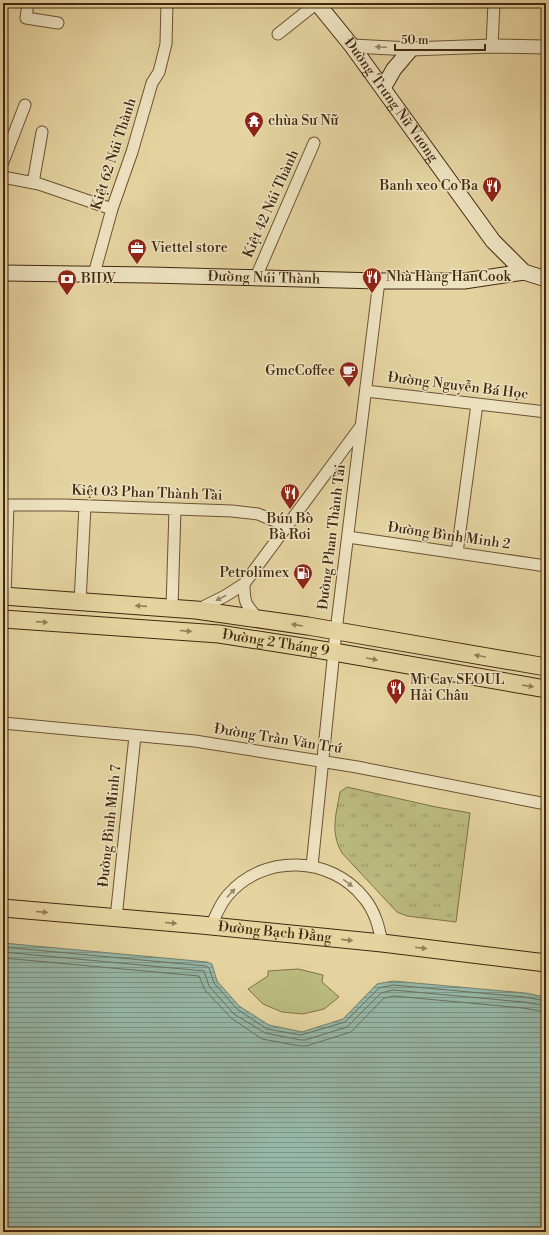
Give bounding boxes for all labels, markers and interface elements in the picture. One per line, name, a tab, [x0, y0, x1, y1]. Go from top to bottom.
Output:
scale bar	[395, 26, 485, 52]
text: 50 m	[401, 33, 429, 48]
street label: Đường Trưng Nữ Vương	[340, 34, 442, 166]
one-way arrow	[375, 44, 387, 51]
street label: Kiệt 62 Núi Thành	[87, 95, 141, 212]
temple icon: chùa Sư Nữ	[243, 110, 265, 138]
place label: chùa Sư Nữ	[268, 112, 339, 130]
street label: Kiệt 42 Núi Thành	[239, 147, 303, 261]
restaurant icon: Banh xeo Co Ba	[481, 175, 503, 203]
place label: Banh xeo Co Ba	[379, 177, 479, 195]
office icon: Viettel store	[126, 237, 148, 265]
place label: Viettel store	[150, 239, 228, 257]
restaurant icon: Nhà Hàng HanCook	[361, 266, 383, 294]
bank icon: BIDV	[56, 268, 78, 296]
street label: Đường Núi Thành	[207, 268, 321, 288]
place label: Nhà Hàng HanCook	[386, 268, 512, 286]
place label: BIDV	[80, 270, 117, 288]
cafe icon: GmcCoffee	[338, 360, 360, 388]
place label: GmcCoffee	[265, 362, 335, 380]
street label: Đường Nguyễn Bá Học	[387, 368, 529, 404]
street label: Đường Phan Thành Tài	[314, 463, 350, 611]
street label: Kiệt 03 Phan Thành Tài	[71, 481, 223, 505]
restaurant icon: Bún Bò Bà Rơi	[279, 482, 301, 510]
place label: Bún Bò Bà Rơi	[266, 510, 314, 544]
street label: Đường Bình Minh 2	[386, 518, 512, 554]
fuel station icon: Petrolimex	[292, 562, 314, 590]
place label: Petrolimex	[219, 564, 290, 582]
one-way arrow	[215, 595, 227, 601]
one-way arrow	[135, 603, 147, 610]
one-way arrow	[36, 618, 48, 625]
one-way arrow	[291, 622, 304, 628]
street label: Đường 2 Tháng 9	[221, 626, 331, 660]
one-way arrow	[180, 628, 192, 635]
one-way arrow	[474, 653, 486, 659]
one-way arrow	[366, 656, 378, 662]
place label: Mì Cay SEOUL Hải Châu	[410, 671, 504, 705]
restaurant icon: Mì Cay SEOUL Hải Châu	[385, 677, 407, 705]
one-way arrow	[522, 683, 534, 689]
street label: Đường Trần Văn Trứ	[213, 720, 344, 758]
street label: Đường Bình Minh 7	[95, 764, 125, 888]
one-way arrow	[343, 878, 353, 886]
one-way arrow	[226, 888, 235, 898]
one-way arrow	[36, 908, 48, 915]
street label: Đường Bạch Đằng	[217, 918, 333, 947]
one-way arrow	[165, 919, 177, 926]
one-way arrow	[341, 936, 353, 943]
one-way arrow	[415, 944, 427, 951]

